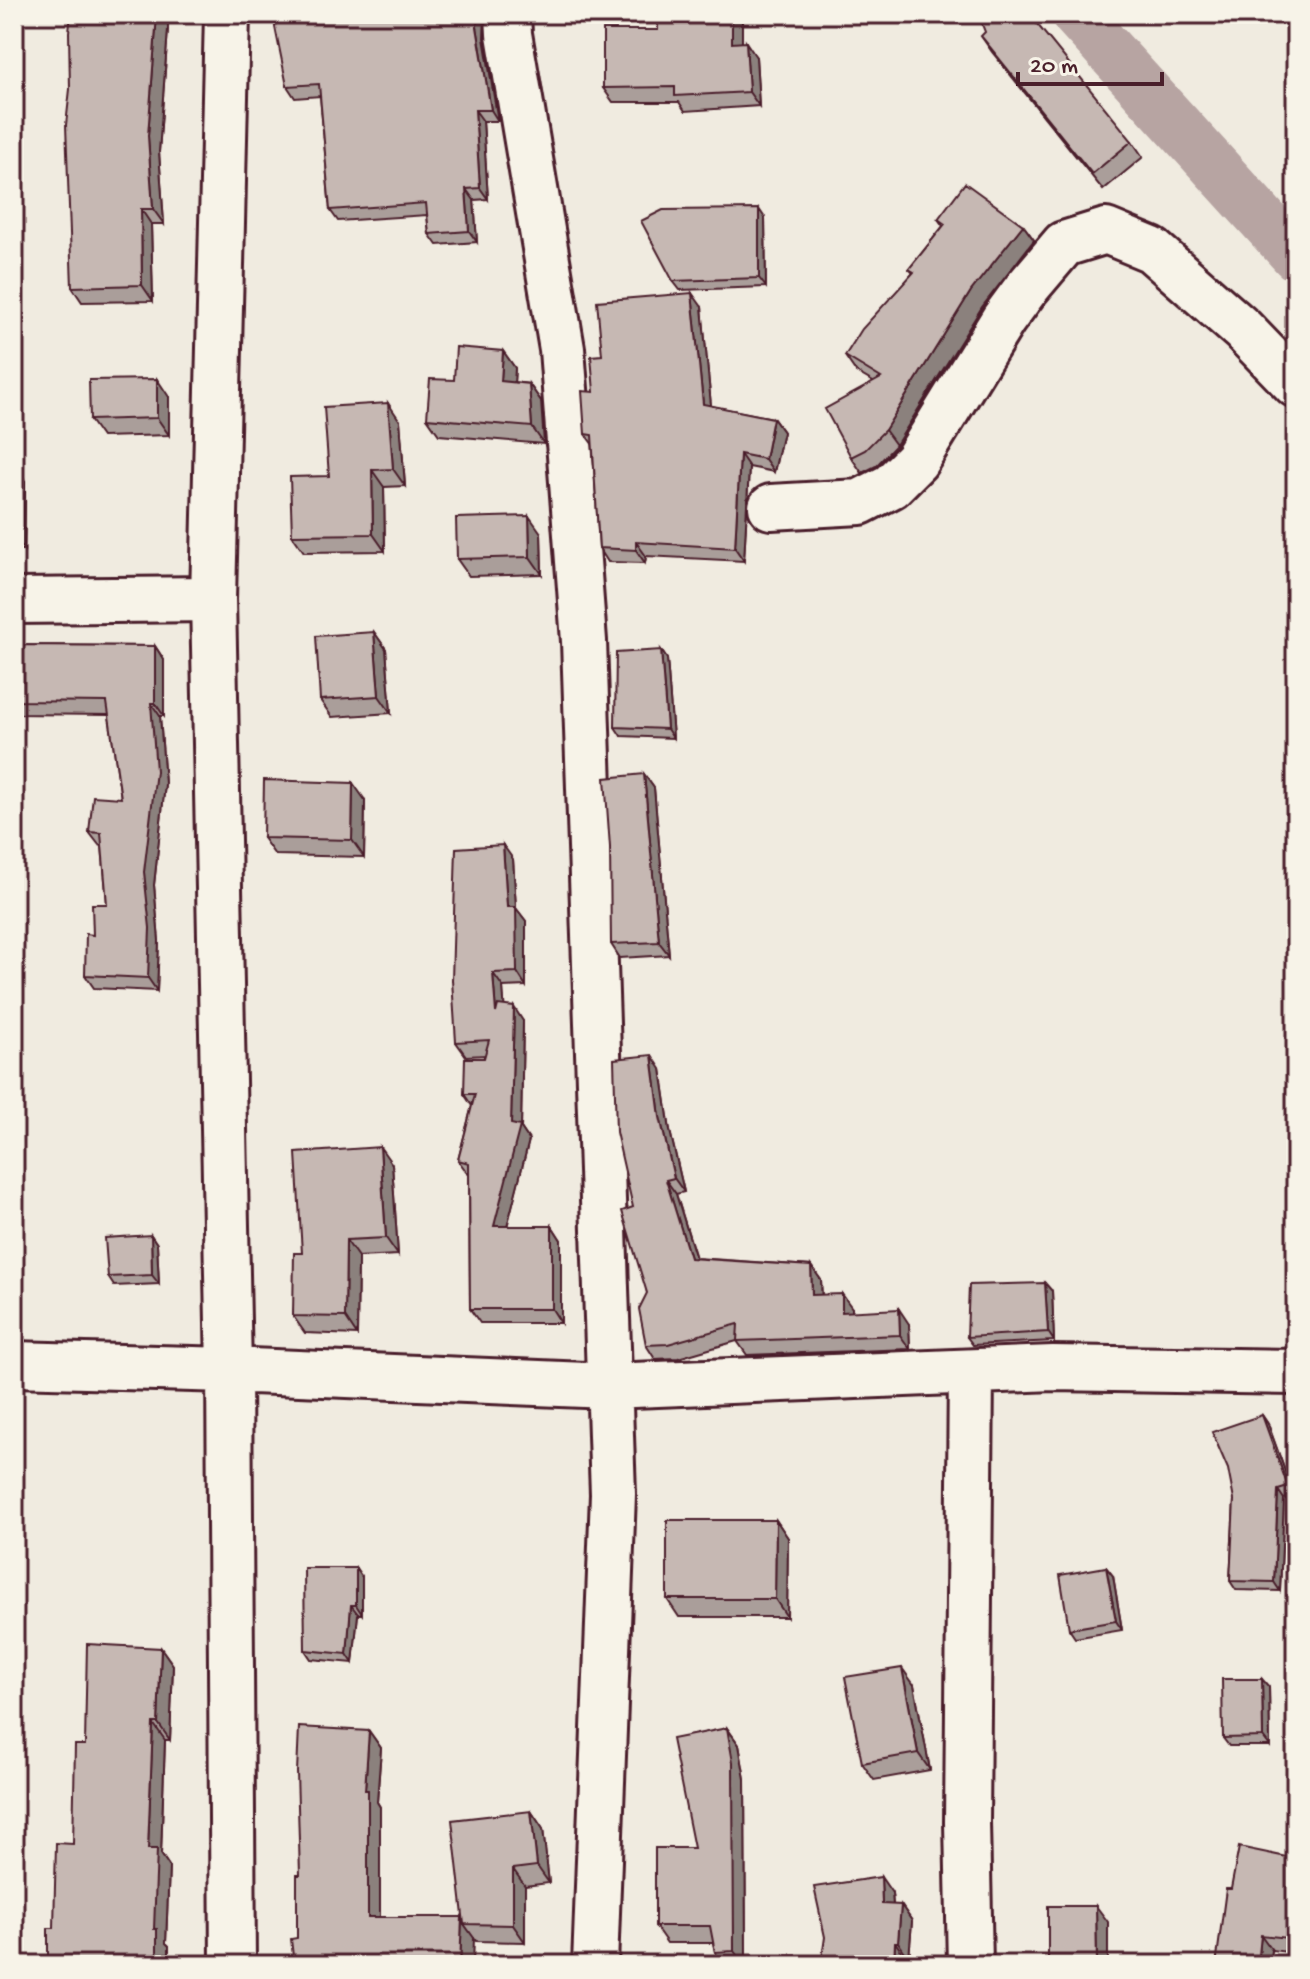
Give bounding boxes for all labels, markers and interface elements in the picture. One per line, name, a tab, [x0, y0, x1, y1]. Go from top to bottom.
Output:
scale bar	[1018, 36, 1162, 86]
text: 20 m	[1030, 53, 1078, 82]

